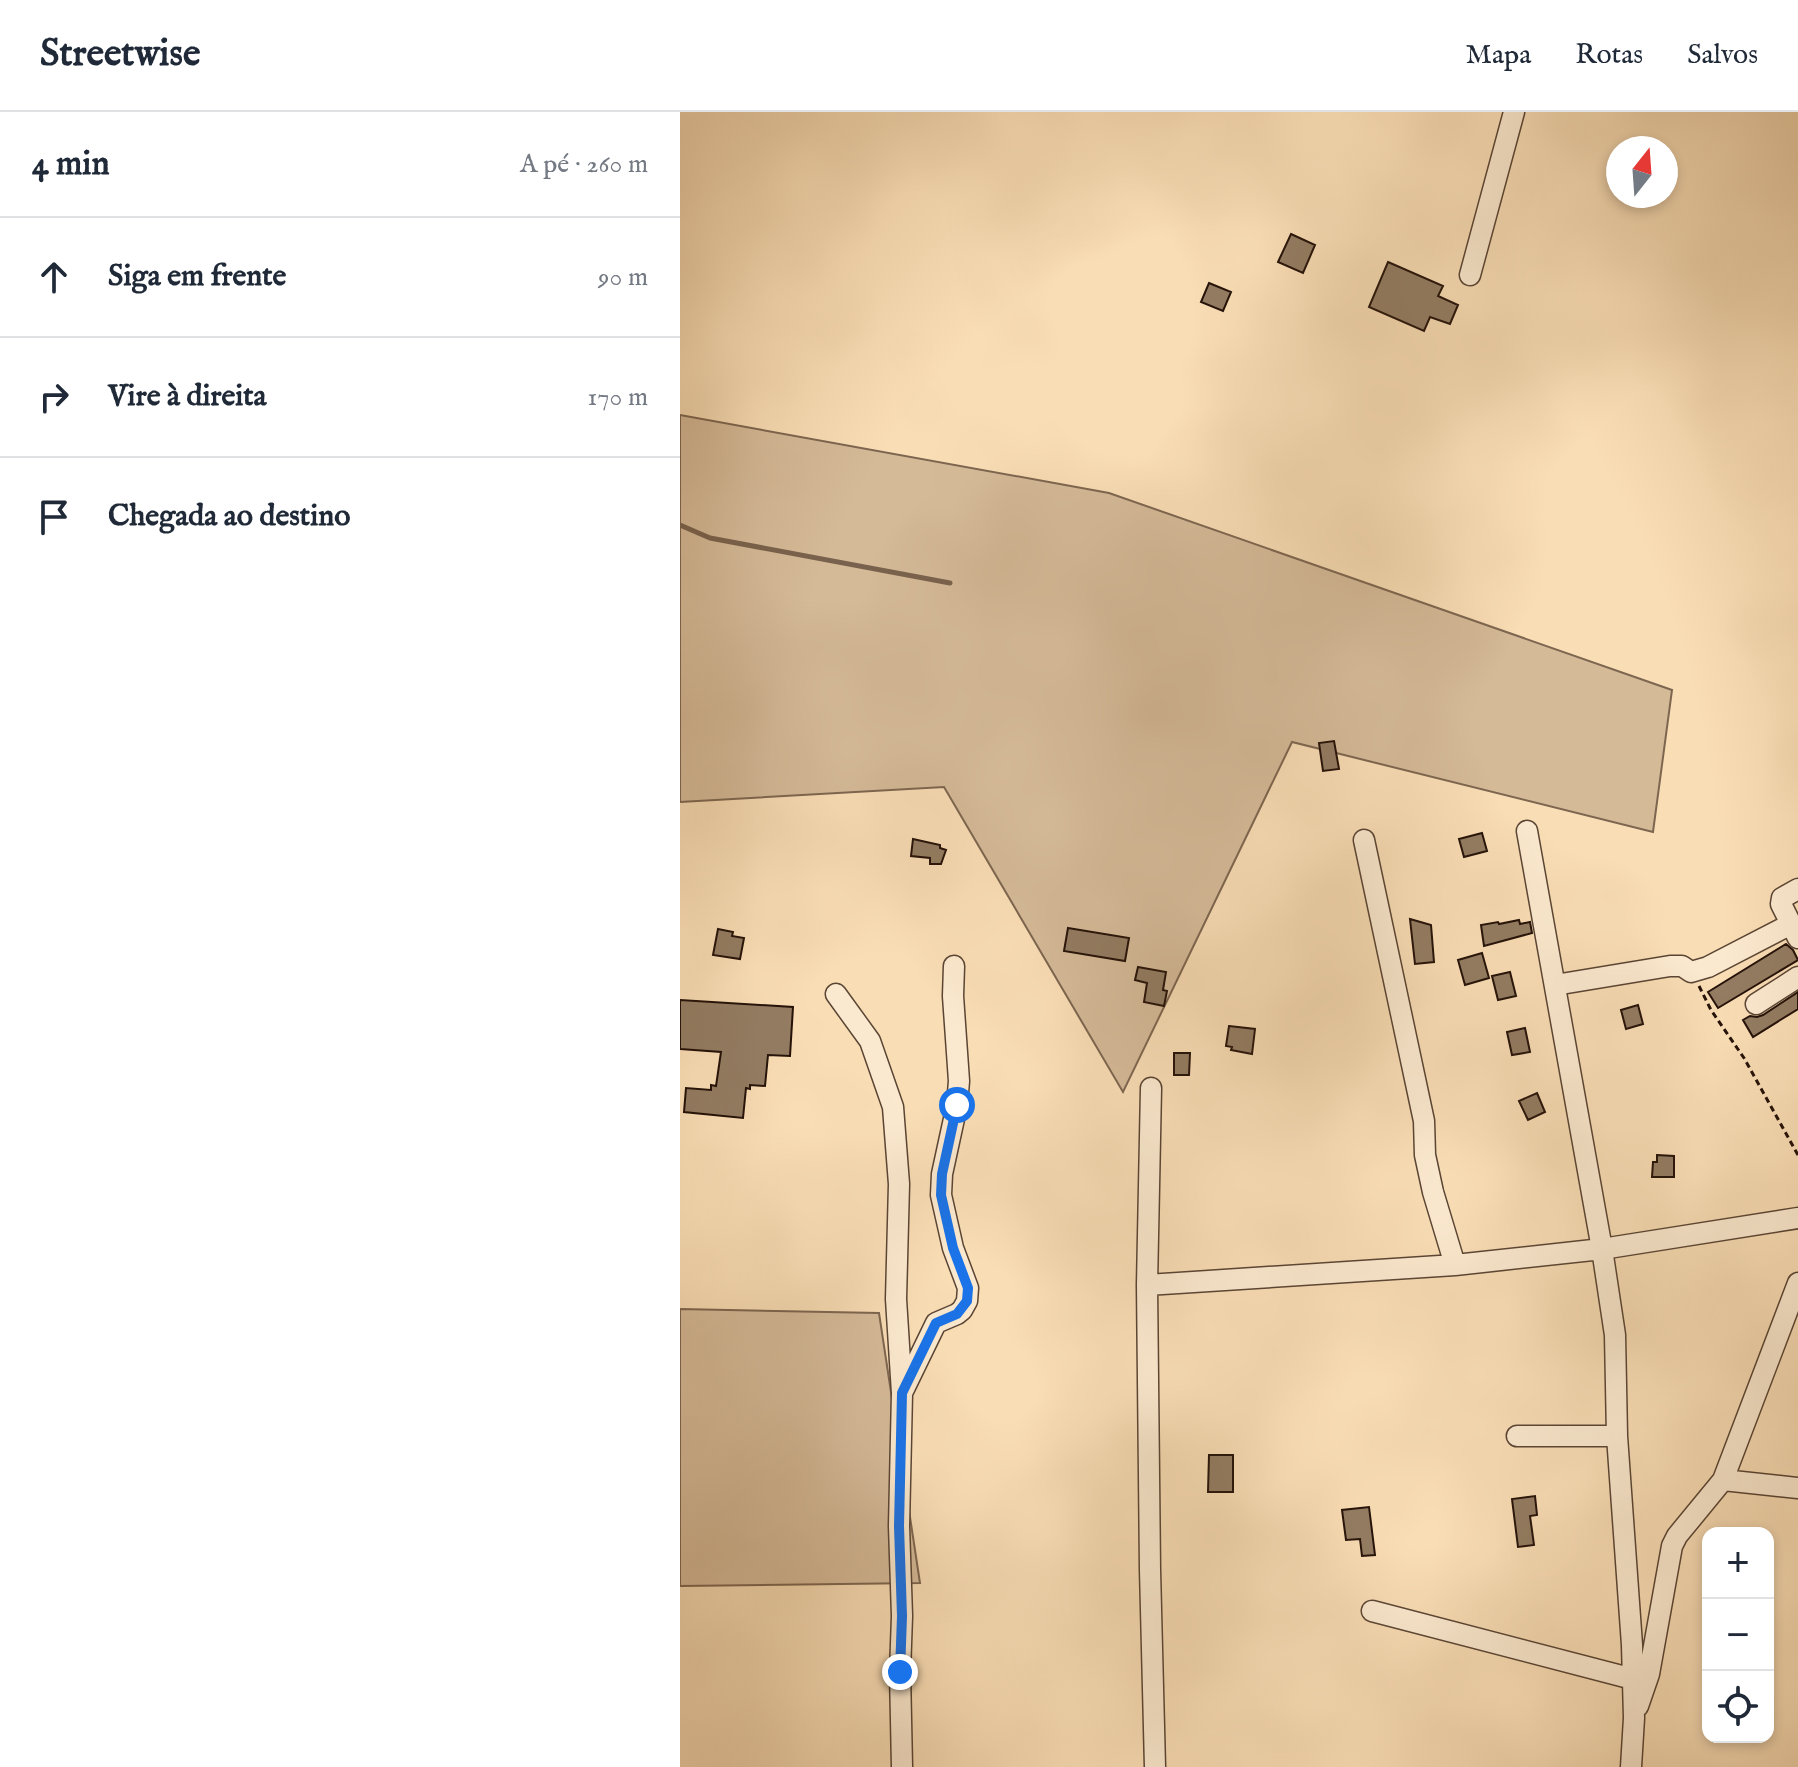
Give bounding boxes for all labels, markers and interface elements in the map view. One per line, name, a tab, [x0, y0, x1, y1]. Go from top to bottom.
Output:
text: Streetwise	[40, 31, 200, 79]
text: Mapa	[1466, 38, 1531, 73]
text: Rotas	[1575, 38, 1643, 73]
text: Salvos	[1687, 38, 1758, 73]
north arrow	[1606, 136, 1678, 208]
text: 4 min	[32, 143, 110, 186]
text: A pé · 260 m	[520, 148, 648, 181]
icon: ahead	[32, 255, 76, 299]
text: Siga em frente	[108, 258, 286, 296]
text: 90 m	[598, 261, 648, 294]
icon: right	[32, 375, 76, 419]
text: Vire à direita	[108, 378, 267, 416]
text: 170 m	[588, 381, 648, 414]
icon: arrive	[32, 495, 76, 539]
text: Chegada ao destino	[108, 498, 350, 536]
route start	[939, 1087, 975, 1123]
map controls	[1702, 1527, 1774, 1743]
button: +	[1702, 1527, 1774, 1599]
button: −	[1702, 1599, 1774, 1671]
route end	[882, 1654, 918, 1690]
button: locate	[1702, 1671, 1774, 1743]

